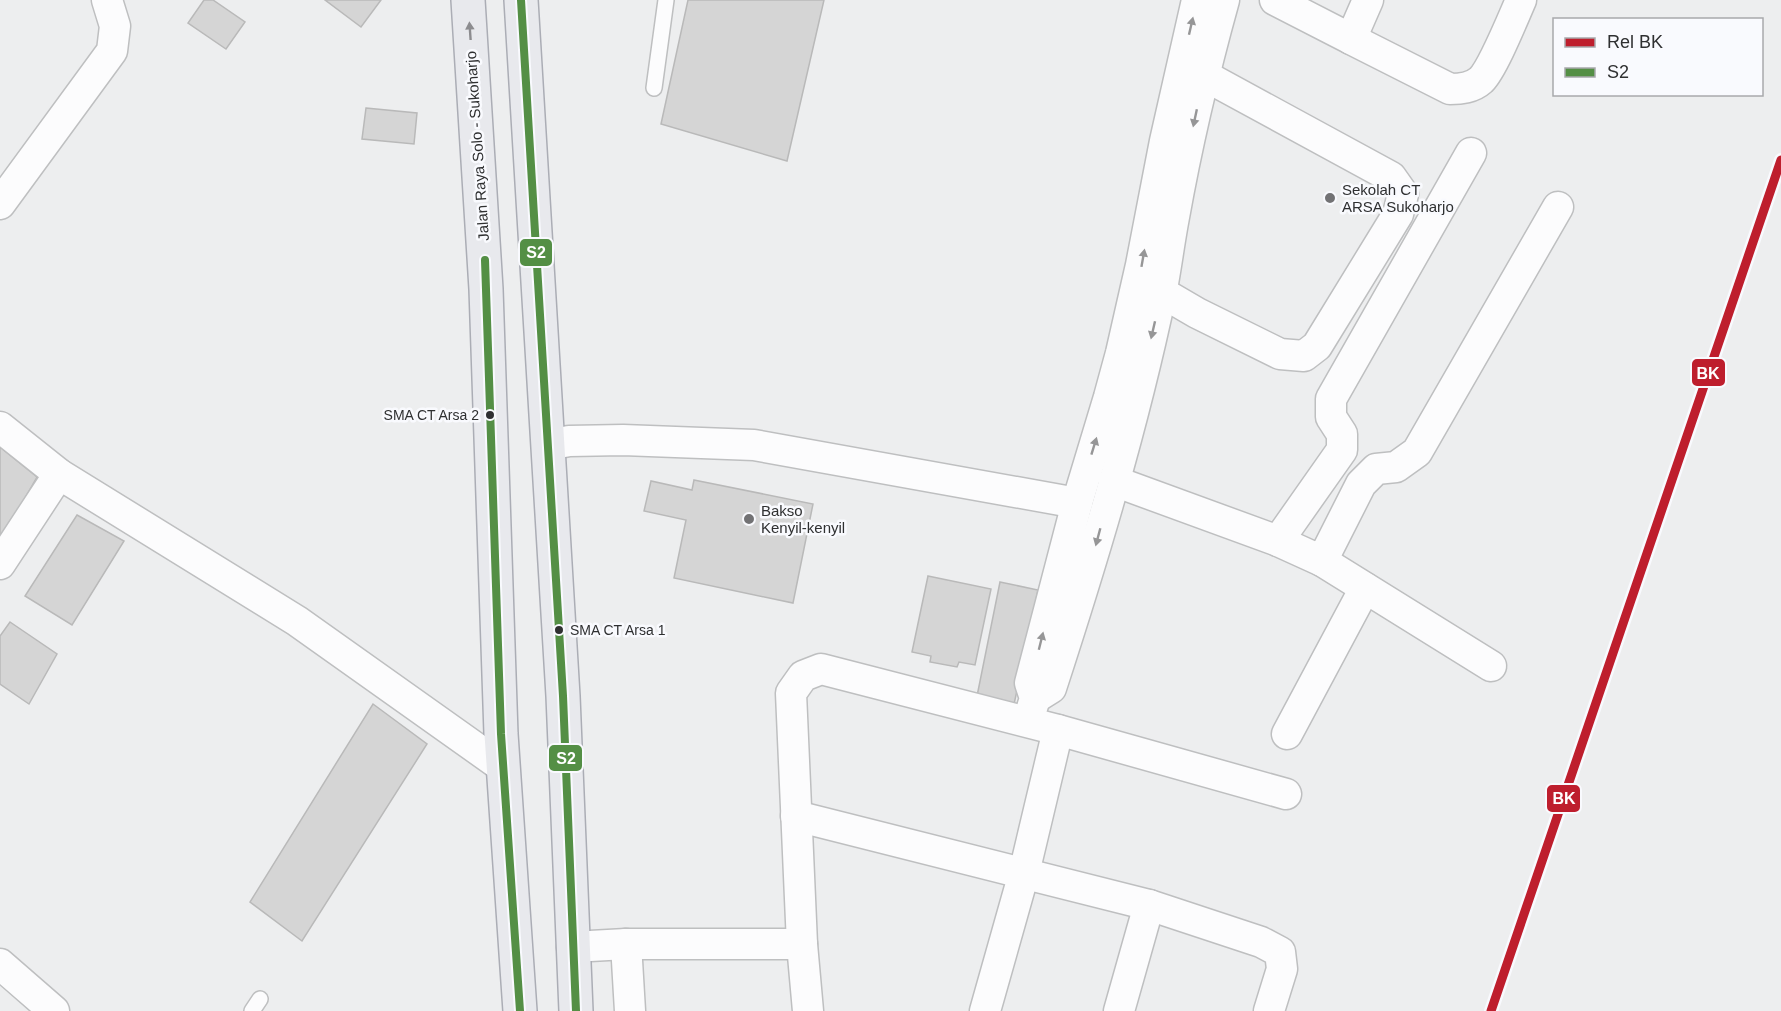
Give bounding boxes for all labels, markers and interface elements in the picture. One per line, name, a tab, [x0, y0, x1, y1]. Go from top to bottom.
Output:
one-way arrow	[1187, 16, 1196, 35]
legend	[1553, 18, 1763, 96]
one-way arrow	[465, 22, 475, 41]
text: Rel BK	[1607, 32, 1663, 52]
street label: Jalan Raya Solo - Sukoharjo	[462, 51, 492, 241]
text: S2	[1607, 62, 1629, 82]
one-way arrow	[1190, 109, 1199, 128]
place label: Sekolah CT ARSA Sukoharjo	[1342, 181, 1454, 215]
marker: Sekolah CT ARSA Sukoharjo	[1323, 191, 1337, 205]
line badge: S2	[519, 238, 553, 267]
text: S2	[526, 244, 546, 261]
one-way arrow	[1139, 248, 1148, 267]
one-way arrow	[1147, 321, 1157, 339]
line badge: BK	[1691, 358, 1726, 387]
text: BK	[1696, 365, 1720, 382]
place label: SMA CT Arsa 2	[384, 407, 479, 423]
marker: SMA CT Arsa 2	[484, 409, 496, 421]
one-way arrow	[1090, 437, 1099, 455]
place label: Bakso Kenyil-kenyil	[761, 502, 845, 536]
marker: Bakso Kenyil-kenyil	[742, 512, 756, 526]
one-way arrow	[1093, 528, 1102, 546]
place label: SMA CT Arsa 1	[570, 622, 666, 638]
marker: SMA CT Arsa 1	[553, 624, 565, 636]
one-way arrow	[1037, 632, 1046, 650]
line badge: S2	[548, 744, 583, 772]
text: S2	[556, 750, 576, 767]
line badge: BK	[1546, 784, 1581, 813]
text: BK	[1552, 790, 1576, 807]

